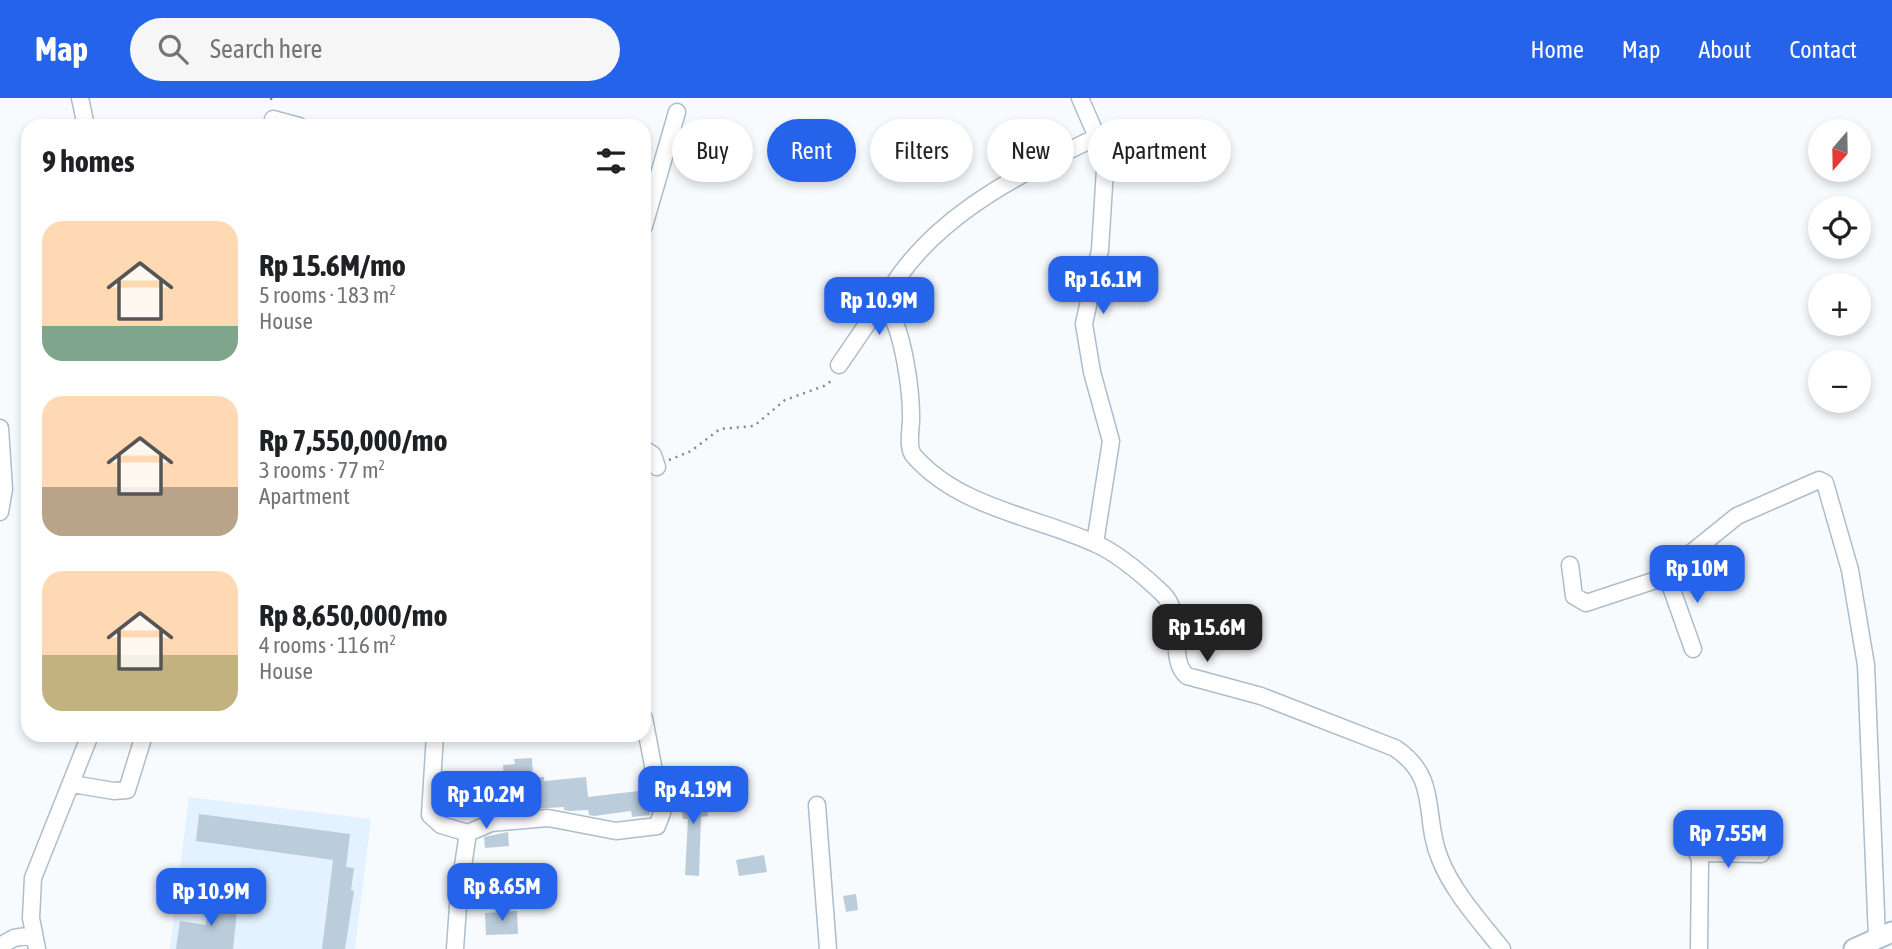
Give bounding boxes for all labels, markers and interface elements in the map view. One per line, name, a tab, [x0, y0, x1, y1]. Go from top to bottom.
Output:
search box	[130, 18, 620, 81]
text: Map	[35, 30, 88, 68]
icon: search	[154, 30, 192, 68]
text: Search here	[210, 34, 322, 64]
text: Home	[1530, 36, 1584, 63]
text: Map	[1622, 36, 1660, 63]
text: About	[1698, 36, 1751, 63]
text: Contact	[1789, 36, 1857, 63]
chip: Buy	[672, 119, 753, 182]
chip: Rent	[767, 119, 856, 182]
chip: Filters	[870, 119, 973, 182]
chip: New	[987, 119, 1074, 182]
chip: Apartment	[1088, 119, 1231, 182]
north arrow	[1808, 119, 1871, 182]
map controls	[1808, 119, 1871, 413]
icon: filters	[592, 142, 630, 180]
text: 9 homes	[42, 144, 135, 178]
button: locate	[1808, 196, 1871, 259]
text: Rp 15.6M/mo	[259, 248, 406, 282]
icon: home	[98, 249, 182, 333]
pin: Rp 16.1M	[1031, 256, 1175, 316]
text: Rp 16.1M	[1064, 266, 1142, 292]
button: +	[1808, 273, 1871, 336]
pin: Rp 10.9M	[807, 278, 951, 337]
text: 5 rooms · 183 m²	[259, 282, 396, 308]
text: Rp 10.9M	[840, 287, 918, 313]
text: House	[259, 308, 313, 334]
button: −	[1808, 350, 1871, 413]
text: Rp 7,550,000/mo	[259, 423, 448, 457]
icon: home	[98, 424, 182, 508]
text: 3 rooms · 77 m²	[259, 457, 385, 483]
text: Apartment	[259, 483, 350, 509]
pin: Rp 10M	[1640, 546, 1754, 605]
text: Rp 10M	[1666, 555, 1728, 581]
text: Rp 8,650,000/mo	[259, 598, 448, 632]
icon: home	[98, 599, 182, 683]
pin: Rp 15.6M	[1135, 604, 1279, 664]
text: Rp 15.6M	[1168, 614, 1246, 640]
text: 4 rooms · 116 m²	[259, 632, 396, 658]
text: House	[259, 658, 313, 684]
pin: Rp 4.19M	[621, 766, 765, 826]
pin: Rp 10.2M	[414, 772, 558, 831]
text: Rp 4.19M	[654, 776, 732, 802]
text: Rp 10.2M	[447, 781, 525, 807]
pin: Rp 7.55M	[1656, 810, 1800, 870]
text: Rp 7.55M	[1689, 820, 1767, 846]
pin: Rp 8.65M	[430, 864, 574, 923]
pin: Rp 10.9M	[139, 868, 283, 928]
text: Rp 8.65M	[463, 873, 541, 899]
text: Rp 10.9M	[172, 878, 250, 904]

